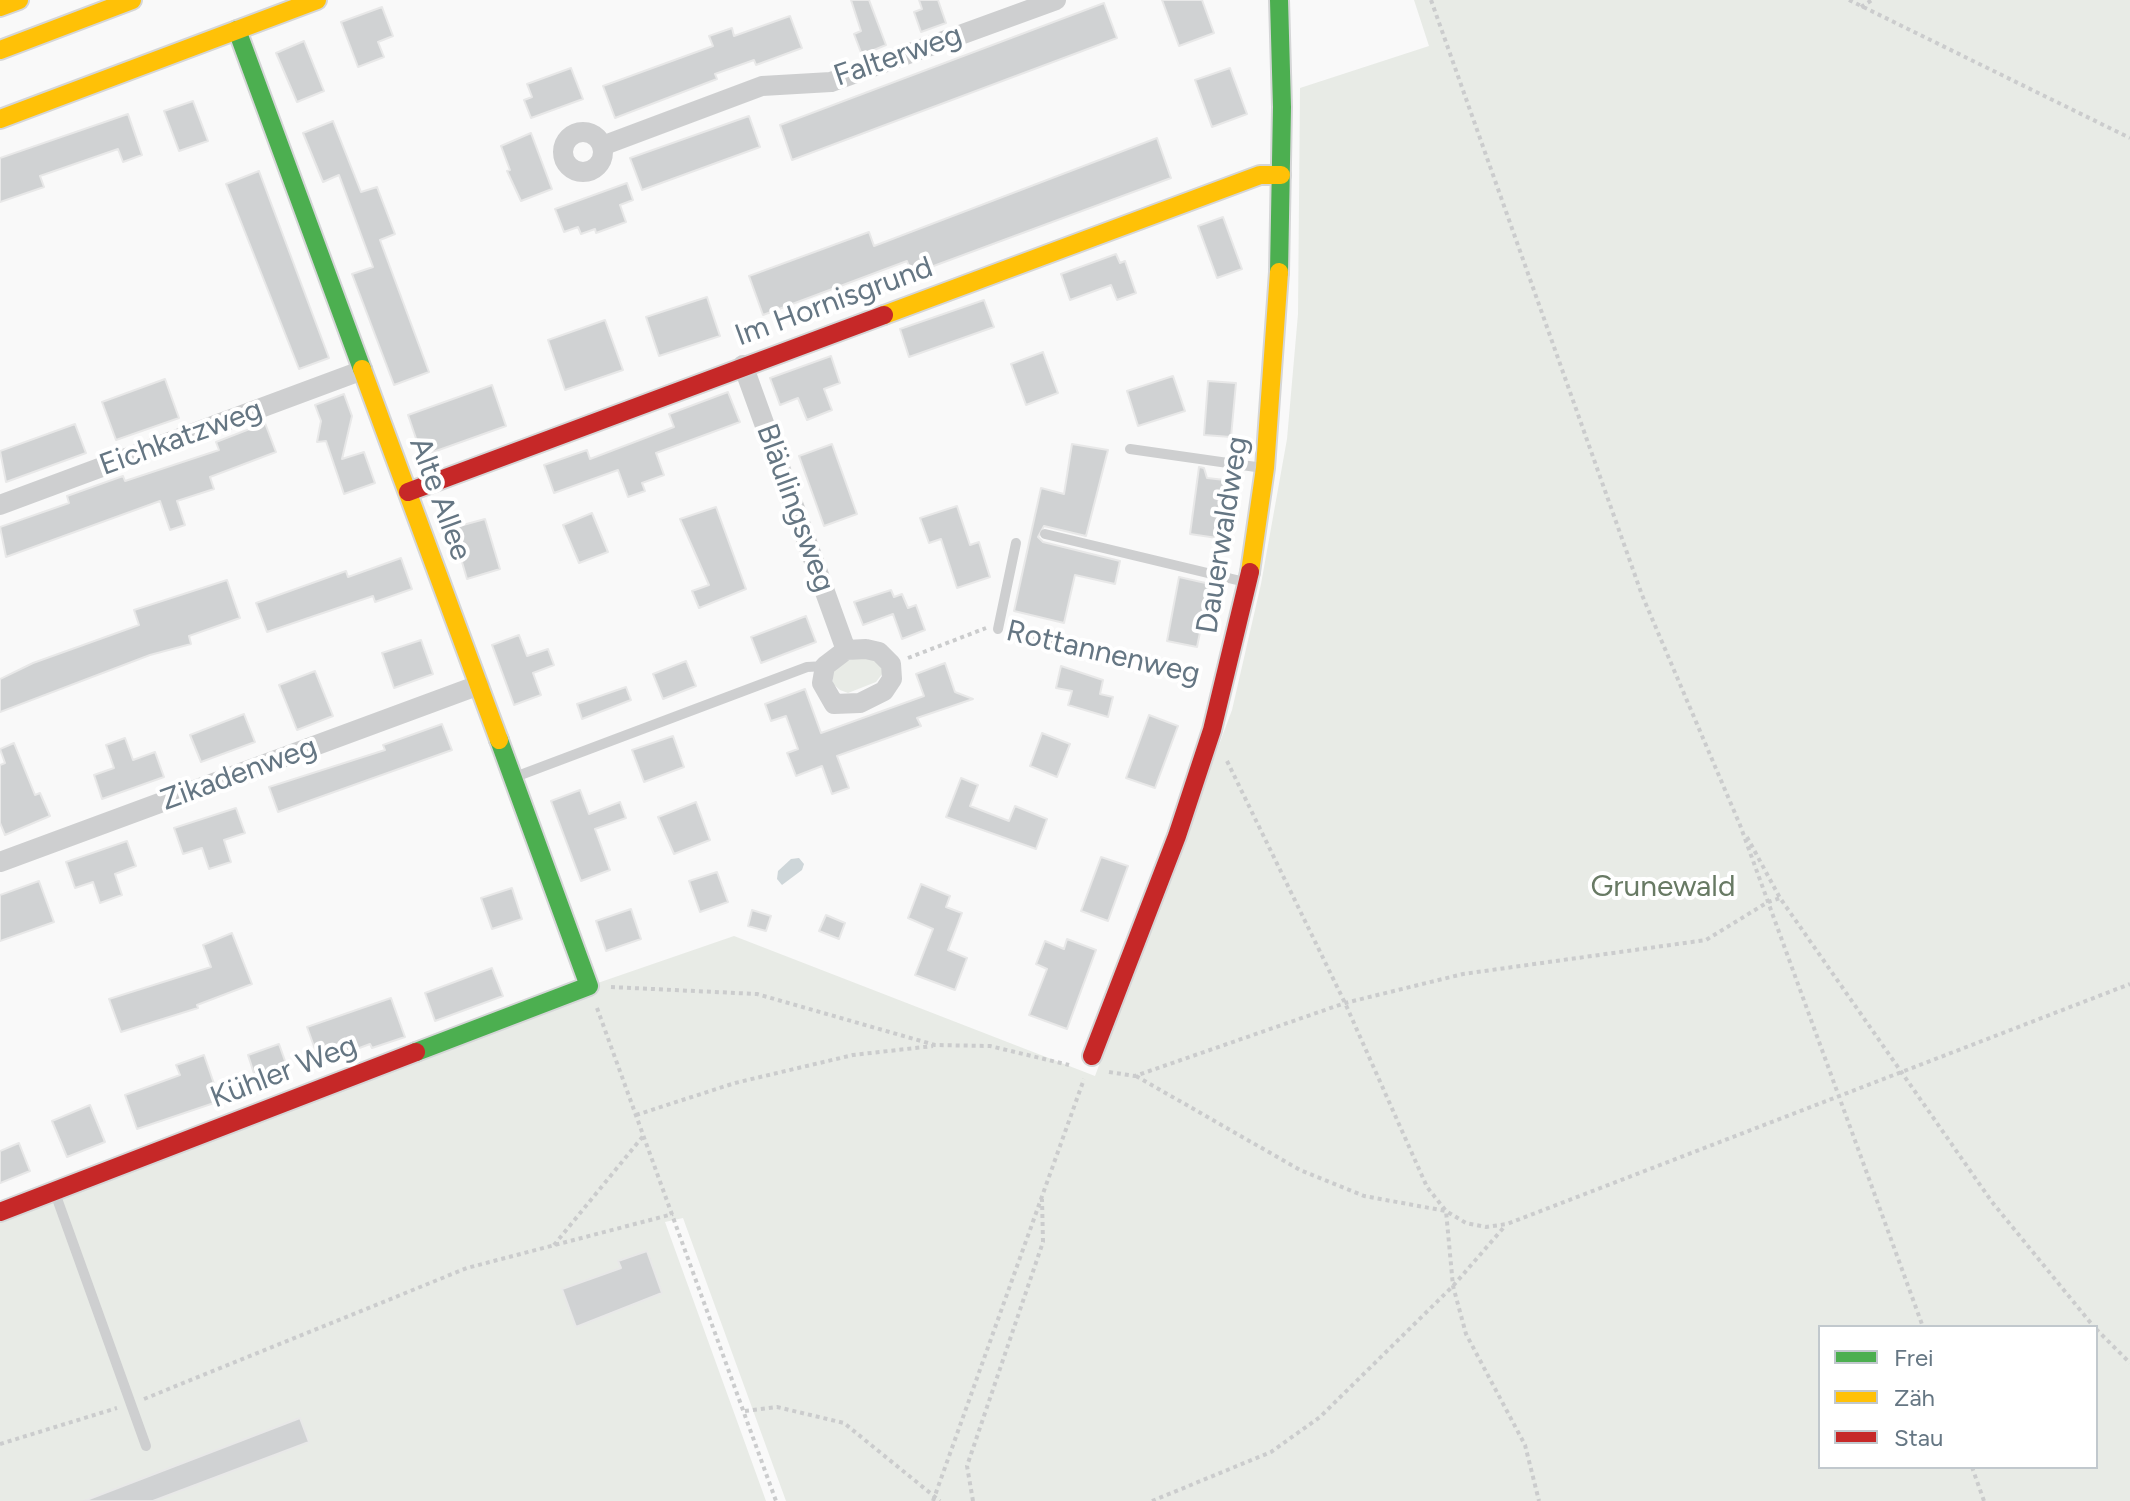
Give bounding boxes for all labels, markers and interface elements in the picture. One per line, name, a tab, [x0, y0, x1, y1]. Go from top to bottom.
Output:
street label: Falterweg	[829, 17, 967, 95]
street label: Im Hornisgrund	[730, 250, 938, 354]
street label: Eichkatzweg	[95, 392, 267, 484]
street label: Bläulingsweg	[748, 419, 842, 597]
street label: Alte Allee	[401, 433, 479, 565]
street label: Dauerwaldweg	[1190, 434, 1256, 636]
street label: Rottannenweg	[1003, 613, 1203, 693]
street label: Zikadenweg	[156, 729, 322, 819]
park label: Grunewald	[1590, 869, 1736, 905]
street label: Kühler Weg	[206, 1028, 362, 1116]
legend	[1818, 1325, 2098, 1469]
text: Frei	[1894, 1343, 1934, 1372]
text: Zäh	[1894, 1383, 1935, 1412]
text: Stau	[1894, 1423, 1943, 1452]

